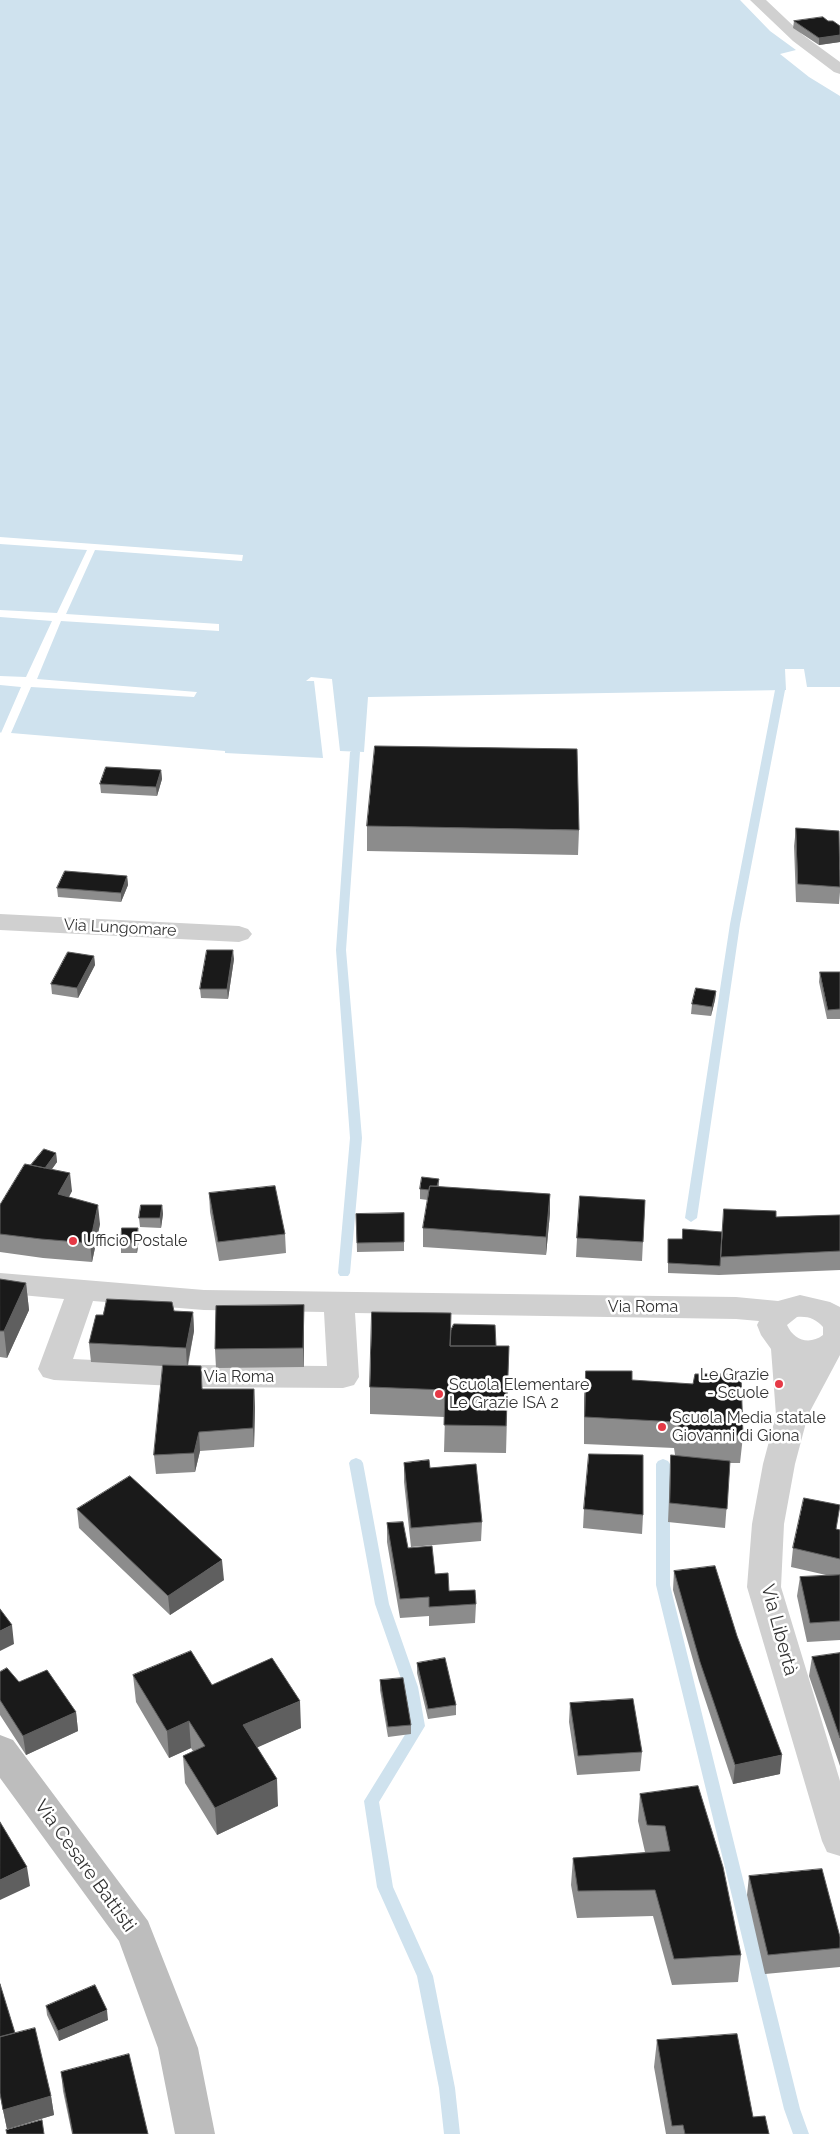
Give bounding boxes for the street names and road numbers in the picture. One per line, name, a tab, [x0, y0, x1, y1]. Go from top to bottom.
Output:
street label: Via Lungomare	[63, 915, 177, 941]
street label: Via Roma	[608, 1297, 678, 1317]
street label: Via Roma	[204, 1367, 274, 1387]
street label: Via Libertà	[756, 1582, 802, 1678]
street label: Via Cesare Battisti	[29, 1795, 141, 1937]

